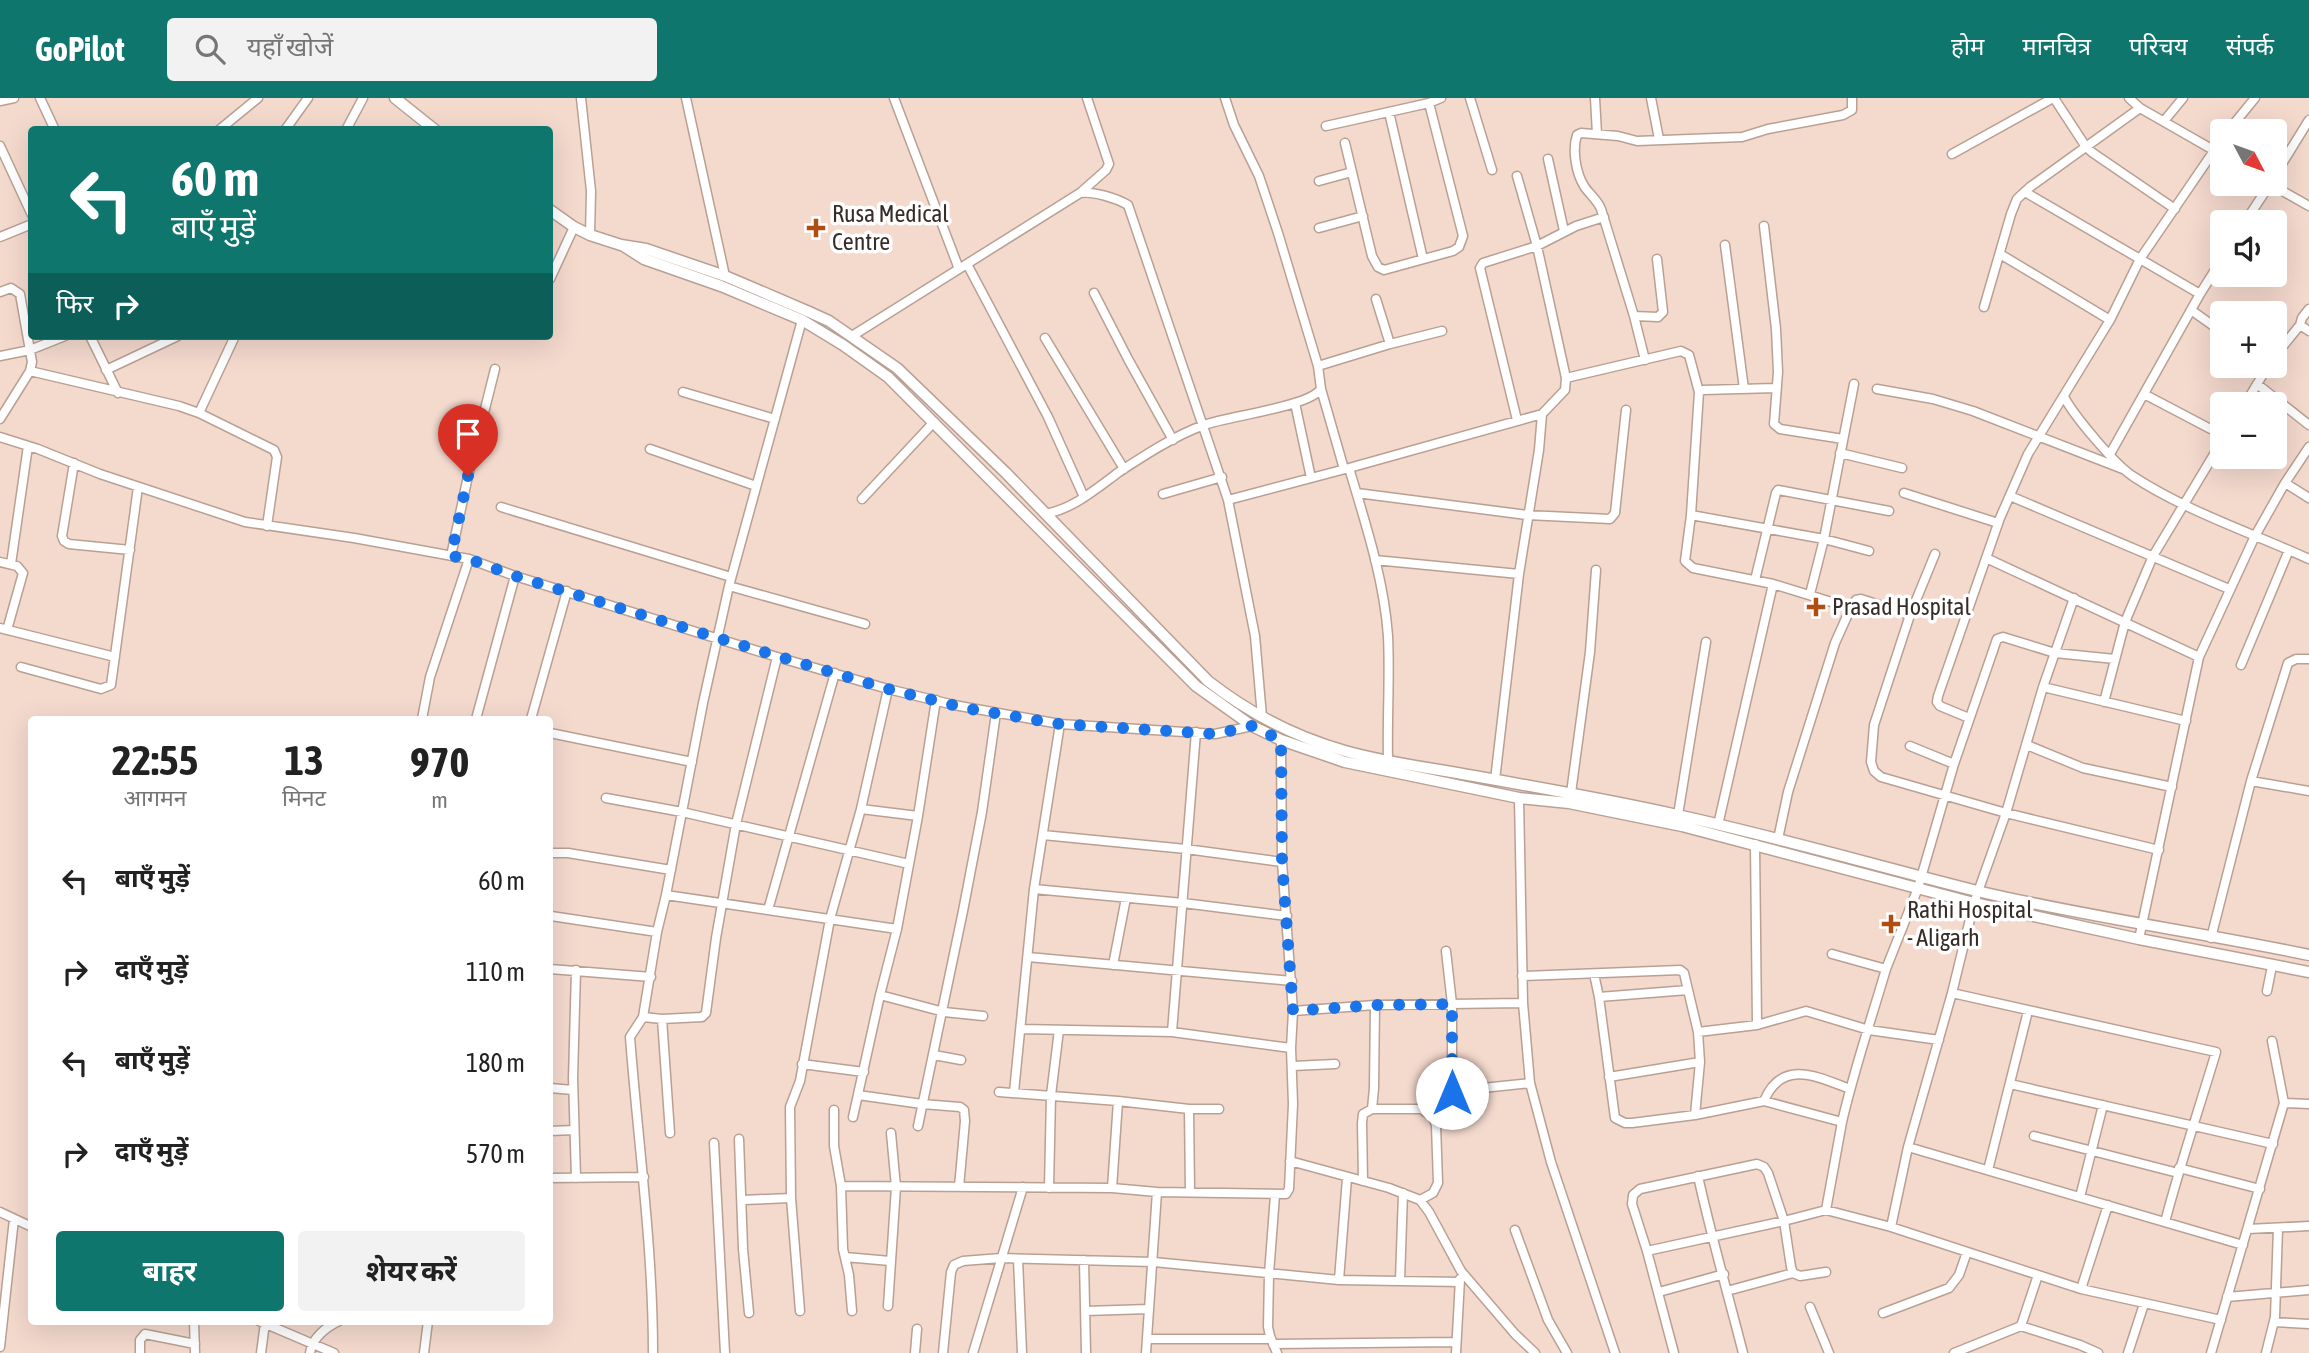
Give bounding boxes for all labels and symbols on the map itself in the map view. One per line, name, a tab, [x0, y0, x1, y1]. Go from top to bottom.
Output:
north arrow	[2210, 119, 2287, 196]
place label: Rusa Medical Centre	[832, 200, 949, 255]
marker: Rusa Medical Centre	[806, 218, 826, 238]
pin	[438, 404, 498, 476]
place label: Prasad Hospital	[1832, 593, 1971, 620]
marker: Prasad Hospital	[1806, 597, 1826, 617]
place label: Rathi Hospital - Aligarh	[1907, 896, 2033, 951]
marker: Rathi Hospital - Aligarh	[1881, 914, 1901, 934]
position arrow	[1415, 1056, 1489, 1130]

